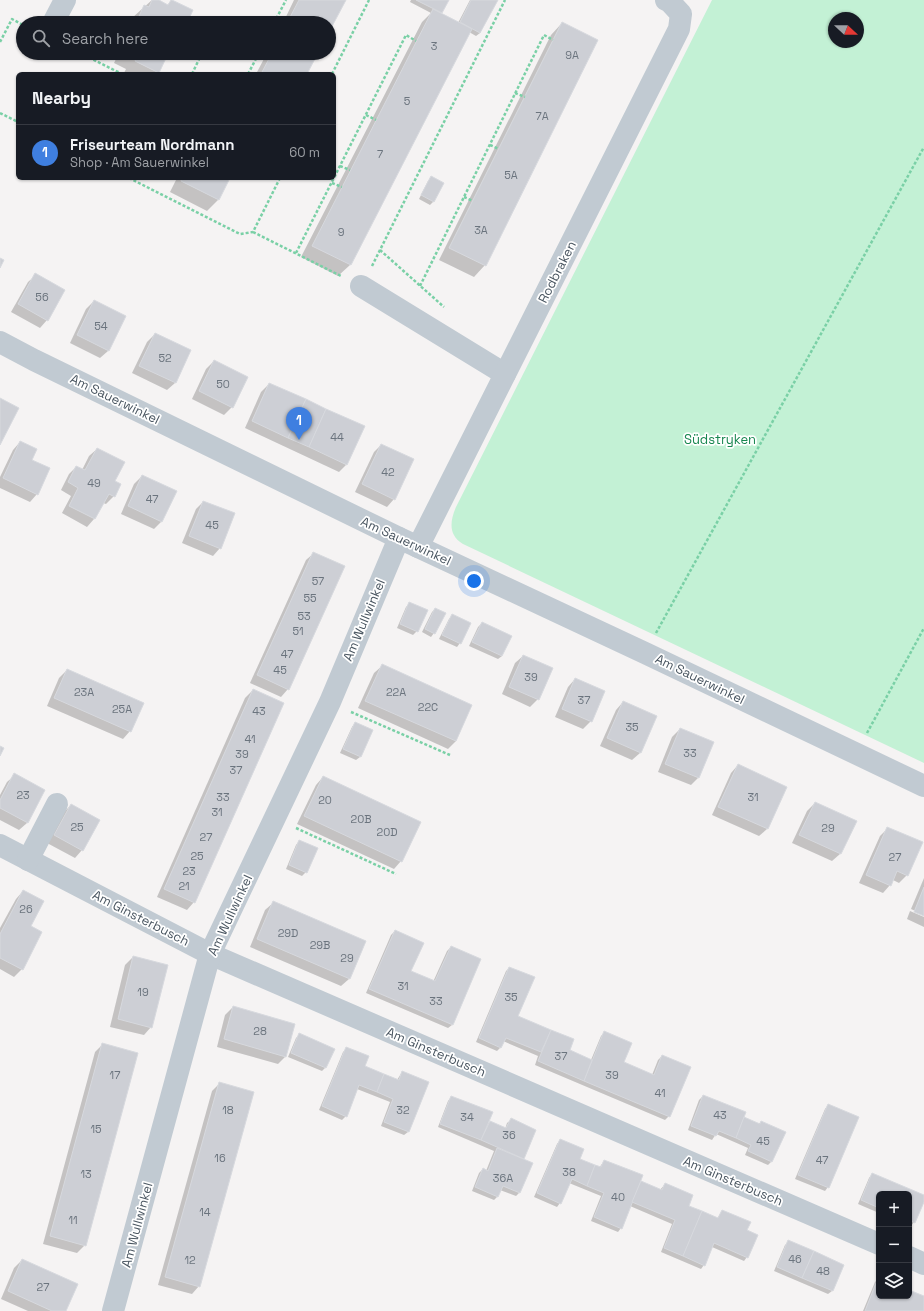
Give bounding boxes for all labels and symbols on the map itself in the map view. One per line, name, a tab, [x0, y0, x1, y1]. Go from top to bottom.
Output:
north arrow	[828, 12, 864, 48]
house number: 3	[431, 39, 438, 53]
house number: 9A	[565, 48, 579, 62]
house number: 5	[404, 94, 411, 108]
house number: 7A	[535, 109, 549, 123]
house number: 7	[377, 147, 383, 161]
house number: 5A	[504, 168, 518, 182]
house number: 3A	[474, 223, 488, 237]
house number: 9	[338, 225, 345, 239]
street label: Rodbraken	[534, 238, 580, 306]
house number: 56	[35, 290, 49, 304]
house number: 54	[94, 319, 108, 333]
house number: 52	[158, 351, 172, 365]
street label: Am Sauerwinkel	[67, 370, 163, 428]
house number: 50	[216, 377, 230, 391]
pin: 1	[286, 407, 312, 440]
house number: 44	[330, 430, 344, 444]
park label: Südstryken	[684, 431, 756, 448]
house number: 42	[381, 465, 395, 479]
house number: 49	[87, 476, 101, 490]
house number: 47	[146, 492, 158, 506]
street label: Am Sauerwinkel	[358, 513, 454, 569]
house number: 45	[205, 518, 219, 532]
your location	[464, 571, 484, 591]
house number: 57	[312, 574, 324, 588]
street label: Am Wullwinkel	[339, 576, 389, 664]
house number: 55	[303, 591, 317, 605]
house number: 53	[297, 609, 311, 623]
house number: 51	[292, 624, 304, 638]
house number: 47	[281, 647, 293, 661]
street label: Am Sauerwinkel	[652, 650, 748, 708]
house number: 45	[273, 663, 287, 677]
house number: 39	[524, 670, 538, 684]
house number: 23A	[74, 685, 94, 699]
house number: 22A	[386, 685, 406, 699]
house number: 37	[578, 693, 590, 707]
house number: 22C	[418, 700, 438, 714]
house number: 25A	[112, 702, 132, 716]
house number: 43	[252, 704, 266, 718]
house number: 35	[625, 720, 639, 734]
house number: 41	[244, 732, 256, 746]
house number: 33	[683, 746, 697, 760]
house number: 39	[235, 747, 249, 761]
house number: 37	[230, 763, 242, 777]
house number: 23	[16, 788, 30, 802]
house number: 33	[216, 790, 230, 804]
house number: 31	[747, 790, 759, 804]
house number: 20	[318, 793, 332, 807]
house number: 31	[211, 805, 223, 819]
house number: 20B	[351, 812, 371, 826]
house number: 25	[70, 820, 84, 834]
house number: 29	[821, 821, 835, 835]
house number: 20D	[377, 825, 397, 839]
house number: 27	[200, 830, 212, 844]
house number: 25	[190, 849, 204, 863]
house number: 27	[889, 850, 901, 864]
house number: 23	[182, 864, 196, 878]
street label: Am Wullwinkel	[204, 872, 256, 958]
house number: 21	[178, 879, 190, 893]
street label: Am Ginsterbusch	[90, 886, 192, 950]
house number: 26	[19, 902, 33, 916]
house number: 29D	[278, 926, 298, 940]
house number: 29B	[310, 938, 330, 952]
house number: 29	[340, 951, 354, 965]
house number: 31	[397, 979, 409, 993]
house number: 19	[137, 985, 149, 999]
house number: 35	[504, 990, 518, 1004]
house number: 33	[429, 994, 443, 1008]
street label: Am Ginsterbusch	[384, 1023, 488, 1081]
house number: 28	[253, 1024, 267, 1038]
house number: 37	[555, 1049, 567, 1063]
house number: 17	[110, 1068, 120, 1082]
house number: 39	[605, 1068, 619, 1082]
house number: 41	[654, 1086, 666, 1100]
house number: 18	[222, 1103, 234, 1117]
house number: 32	[396, 1103, 410, 1117]
house number: 43	[713, 1108, 727, 1122]
house number: 34	[460, 1110, 474, 1124]
house number: 15	[90, 1122, 102, 1136]
house number: 36	[502, 1128, 516, 1142]
house number: 45	[756, 1134, 770, 1148]
house number: 16	[214, 1151, 226, 1165]
street label: Am Ginsterbusch	[681, 1152, 785, 1210]
house number: 47	[816, 1153, 828, 1167]
house number: 38	[562, 1165, 576, 1179]
house number: 13	[80, 1167, 92, 1181]
house number: 36A	[493, 1171, 513, 1185]
street label: Am Wullwinkel	[117, 1181, 157, 1269]
house number: 40	[611, 1190, 625, 1204]
house number: 14	[199, 1205, 211, 1219]
house number: 11	[68, 1213, 78, 1227]
house number: 46	[788, 1252, 802, 1266]
house number: 12	[184, 1253, 196, 1267]
house number: 48	[816, 1264, 830, 1278]
house number: 27	[37, 1280, 49, 1294]

